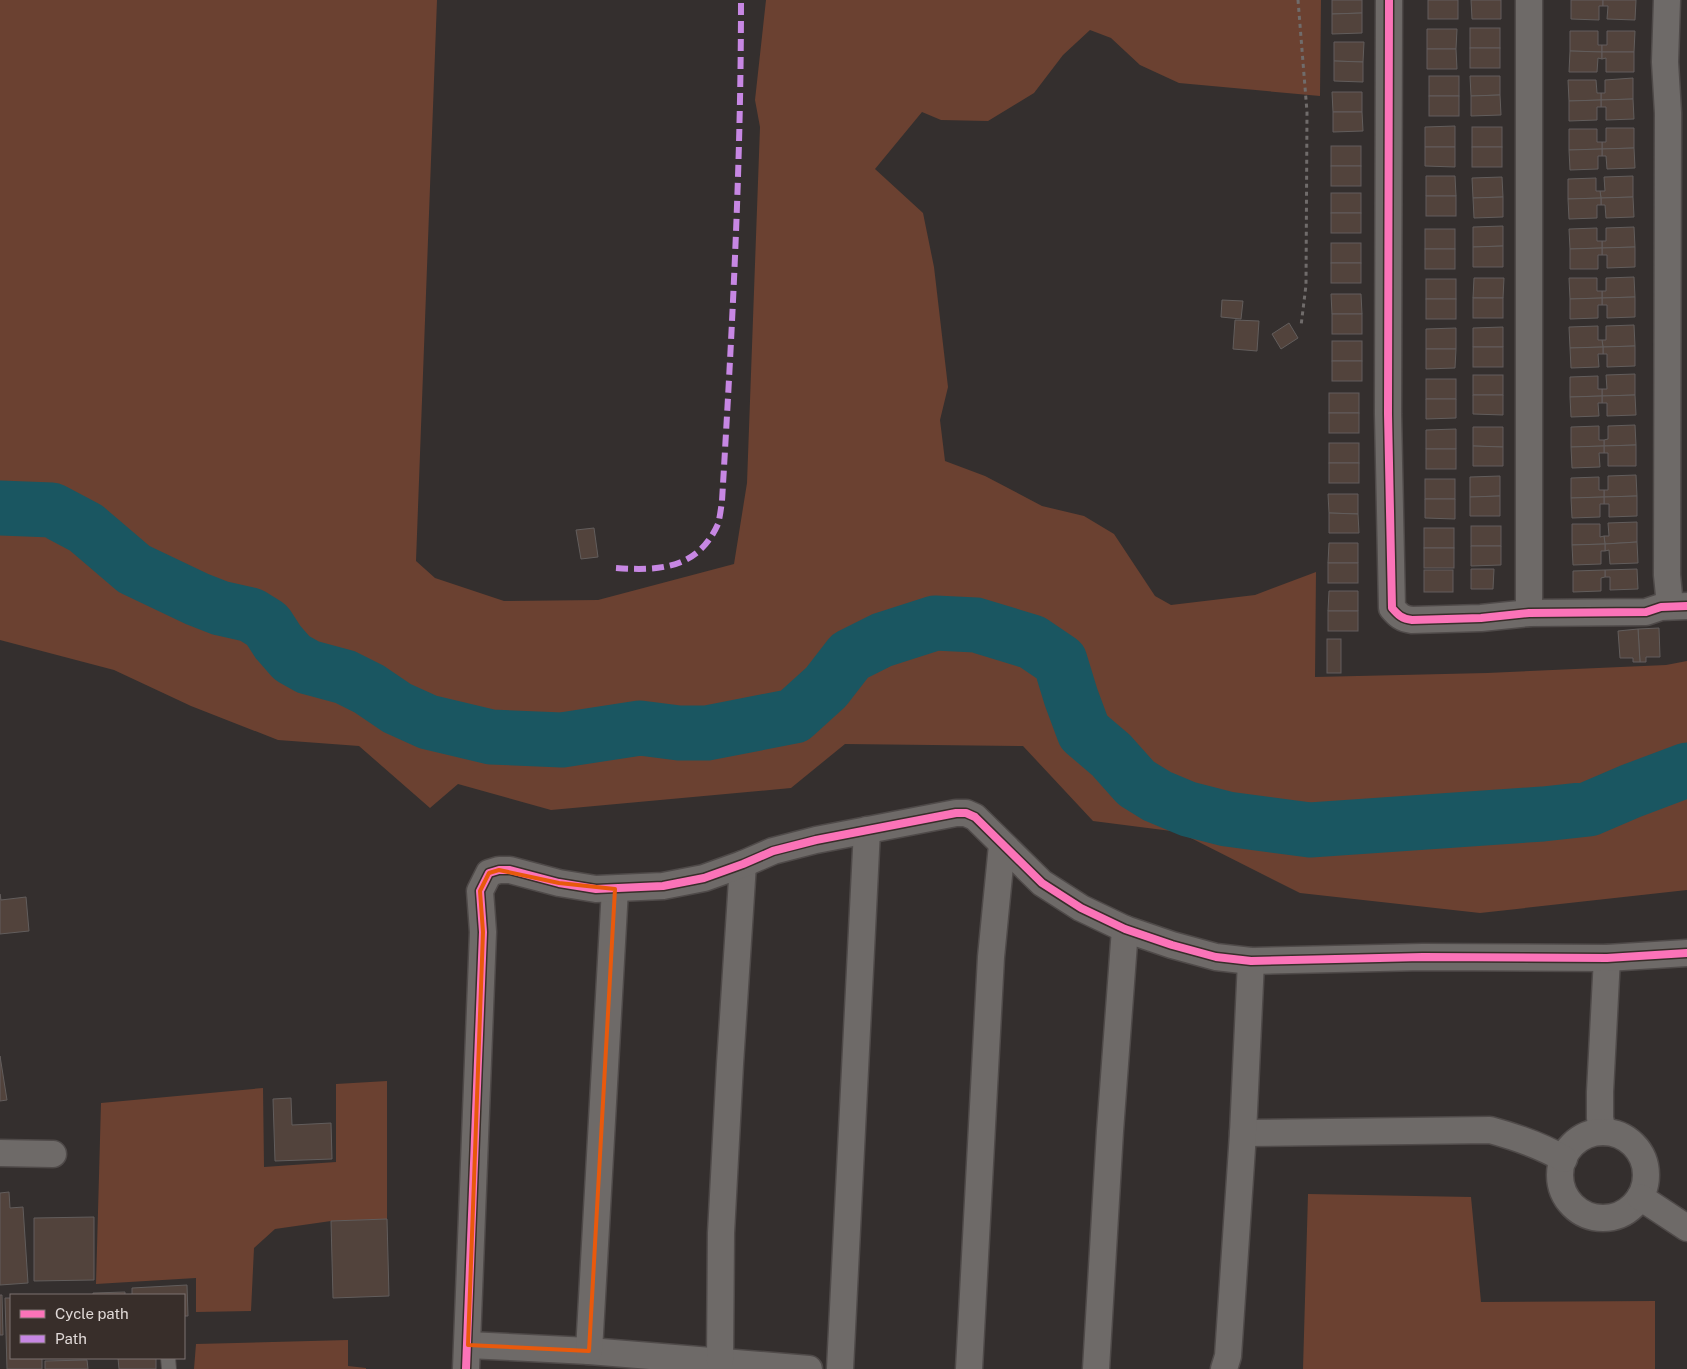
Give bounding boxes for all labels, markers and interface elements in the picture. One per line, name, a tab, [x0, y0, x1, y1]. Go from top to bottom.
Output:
legend	[10, 1294, 185, 1359]
text: Cycle path	[55, 1305, 129, 1322]
text: Path	[55, 1330, 87, 1347]

